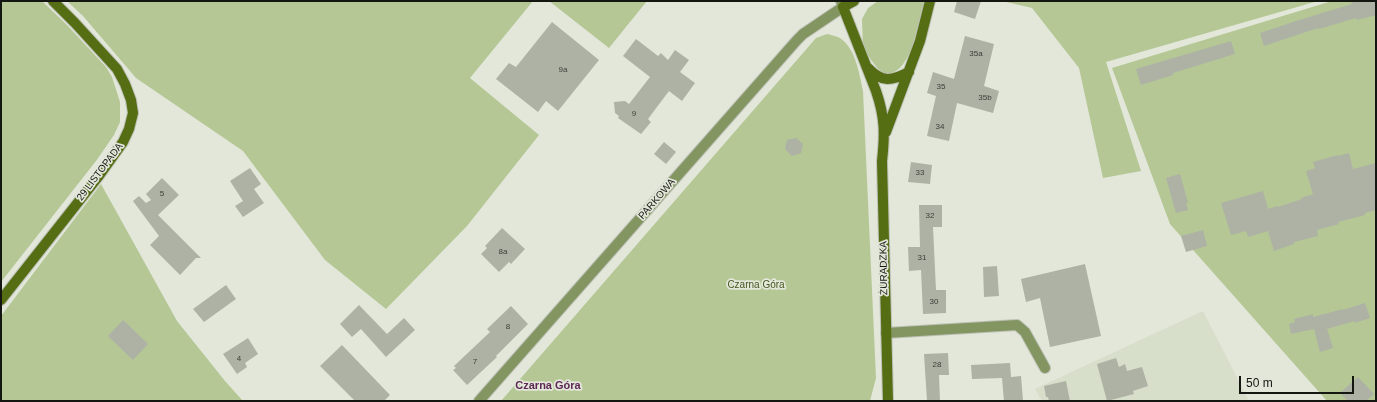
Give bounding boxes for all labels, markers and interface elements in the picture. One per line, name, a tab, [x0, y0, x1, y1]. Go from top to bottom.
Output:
house number: 35a	[969, 49, 983, 59]
house number: 9a	[559, 65, 567, 75]
house number: 35	[937, 82, 945, 92]
house number: 35b	[978, 93, 992, 103]
house number: 9	[632, 109, 636, 119]
house number: 34	[936, 122, 944, 132]
street label: 29 LISTOPADA	[74, 141, 126, 203]
house number: 33	[916, 168, 924, 178]
street label: PARKOWA	[636, 176, 678, 222]
house number: 5	[160, 189, 164, 199]
house number: 32	[926, 211, 934, 221]
street label: ŻURADZKA	[878, 241, 890, 295]
house number: 8a	[499, 247, 507, 257]
house number: 31	[918, 253, 926, 263]
park label: Czarna Góra	[727, 279, 785, 291]
house number: 30	[930, 297, 938, 307]
house number: 8	[506, 322, 510, 332]
house number: 4	[237, 354, 241, 364]
house number: 7	[473, 357, 477, 367]
house number: 28	[933, 360, 941, 370]
scale bar	[1241, 368, 1356, 394]
text: 50 m	[1246, 376, 1273, 390]
district label: Czarna Góra	[515, 379, 581, 393]

